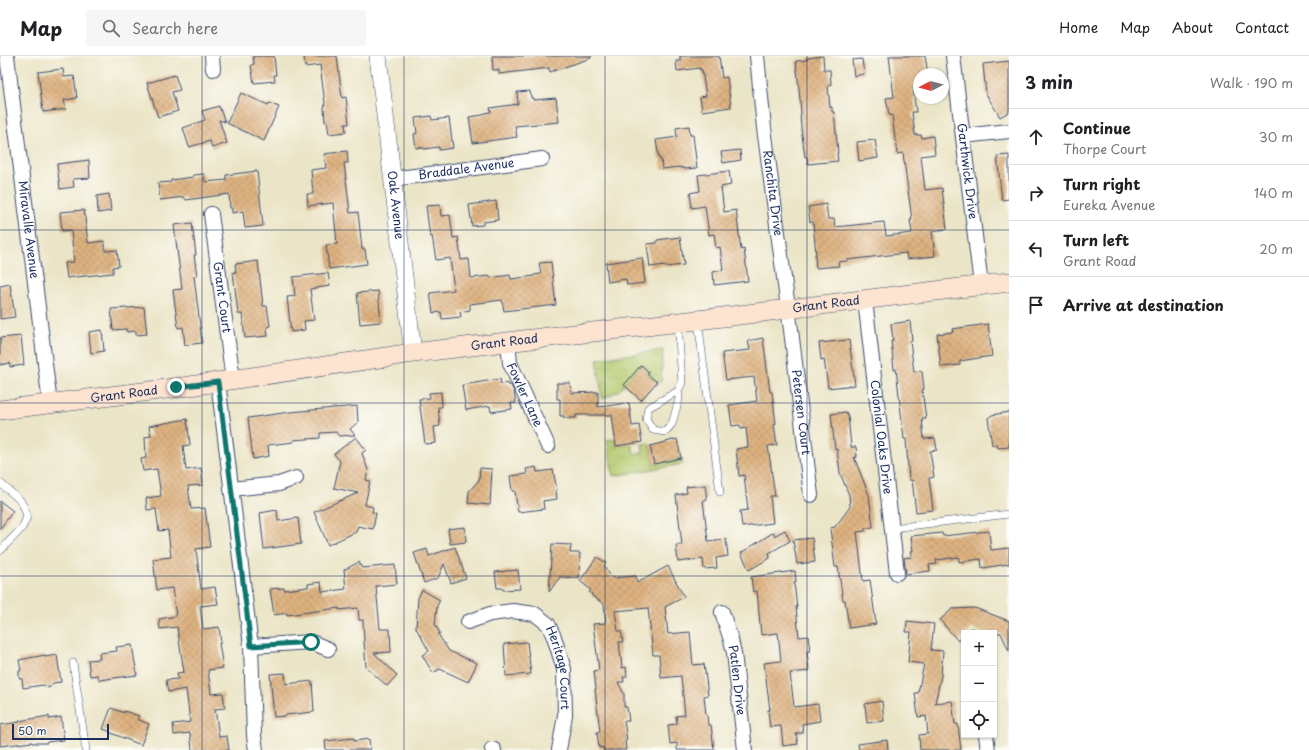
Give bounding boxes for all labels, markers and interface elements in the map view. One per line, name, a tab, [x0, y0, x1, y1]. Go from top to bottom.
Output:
search box	[86, 10, 366, 46]
text: Map	[20, 14, 62, 42]
text: Search here	[132, 16, 218, 39]
icon: search	[100, 17, 122, 39]
text: Home	[1059, 17, 1098, 38]
text: Map	[1120, 17, 1150, 38]
text: About	[1172, 17, 1213, 38]
text: Contact	[1235, 17, 1289, 38]
north arrow	[913, 68, 949, 104]
text: 3 min	[1025, 69, 1073, 95]
text: Walk · 190 m	[1210, 73, 1293, 92]
text: Continue	[1063, 116, 1131, 139]
street label: Garthwick Drive	[953, 122, 983, 220]
icon: ahead	[1025, 126, 1047, 148]
text: 30 m	[1259, 127, 1293, 146]
text: Thorpe Court	[1063, 139, 1146, 158]
street label: Ranchita Drive	[759, 149, 788, 237]
street label: Braddale Avenue	[417, 153, 516, 183]
street label: Oak Avenue	[384, 170, 410, 241]
text: Turn right	[1063, 172, 1140, 195]
street label: Miravalle Avenue	[14, 180, 44, 280]
icon: right	[1025, 182, 1047, 204]
text: 140 m	[1254, 183, 1293, 202]
text: Eureka Avenue	[1063, 195, 1155, 214]
text: Turn left	[1063, 228, 1129, 251]
icon: left	[1025, 238, 1047, 260]
text: 20 m	[1259, 239, 1293, 258]
text: Grant Road	[1063, 251, 1136, 270]
street label: Grant Court	[209, 260, 237, 334]
street label: Grant Road	[791, 290, 861, 316]
text: Arrive at destination	[1063, 293, 1224, 316]
icon: arrive	[1025, 294, 1047, 316]
street label: Grant Road	[470, 328, 539, 354]
street label: Fowler Lane	[503, 359, 548, 430]
street label: Petersen Court	[788, 368, 816, 456]
route end	[167, 378, 185, 396]
street label: Colonial Oaks Drive	[866, 379, 898, 495]
street label: Grant Road	[89, 380, 159, 407]
street label: Heritage Court	[542, 622, 575, 710]
map controls	[961, 630, 997, 738]
button: +	[961, 630, 997, 666]
route start	[302, 633, 320, 651]
street label: Patlen Drive	[724, 643, 751, 716]
button: −	[961, 666, 997, 702]
button: locate	[961, 702, 997, 738]
scale bar	[12, 722, 109, 741]
text: 50 m	[18, 722, 47, 739]

